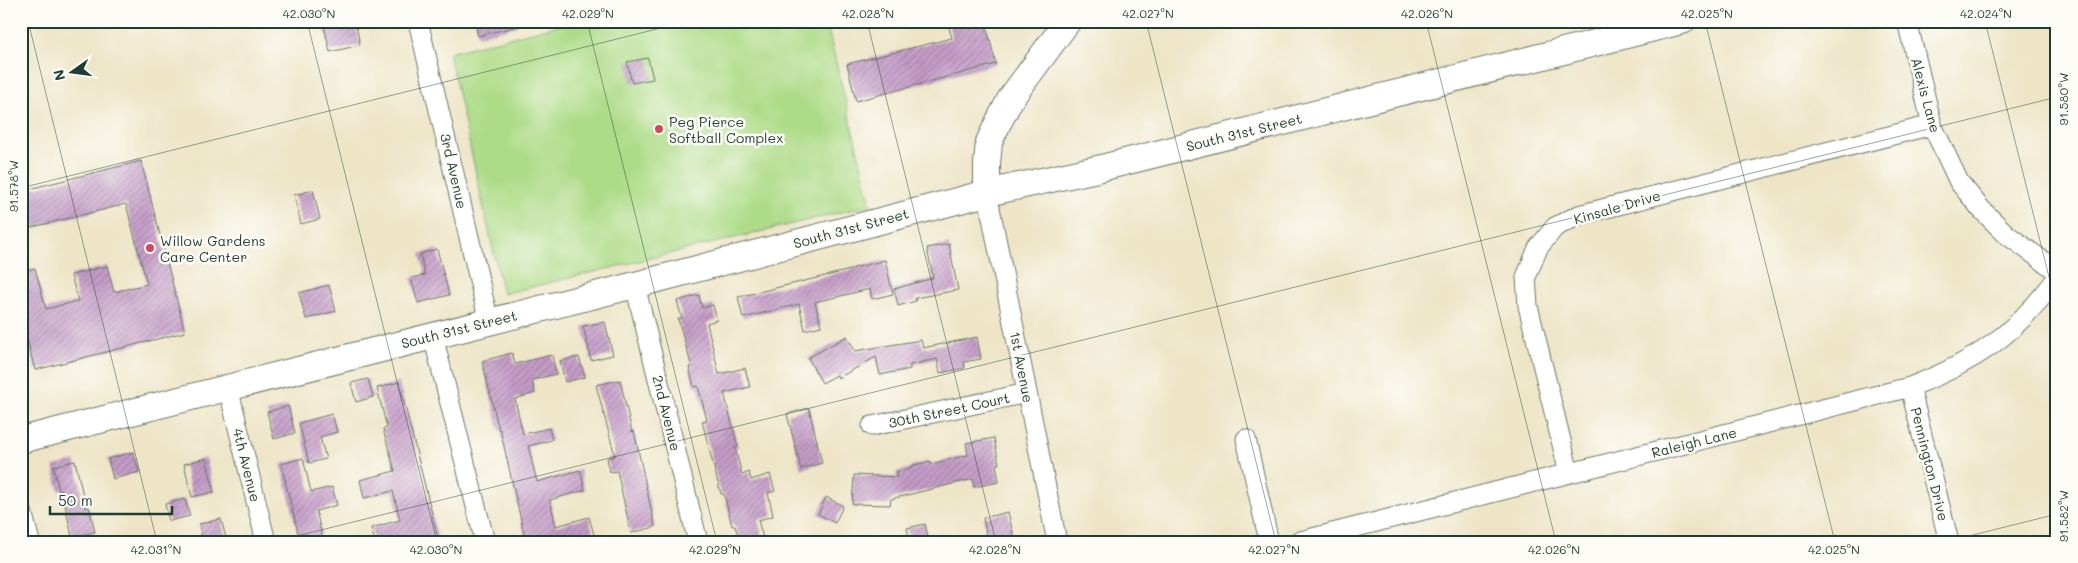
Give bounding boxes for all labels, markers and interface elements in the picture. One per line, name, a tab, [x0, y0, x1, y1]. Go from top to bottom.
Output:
text: 42.030°N	[283, 5, 335, 21]
text: 42.029°N	[562, 5, 614, 21]
text: 42.028°N	[842, 5, 894, 21]
text: 42.027°N	[1122, 5, 1174, 21]
text: 42.026°N	[1401, 5, 1453, 21]
text: 42.025°N	[1681, 5, 1733, 21]
text: 42.024°N	[1960, 5, 2012, 21]
north arrow	[48, 48, 98, 98]
street label: Alexis Lane	[1907, 55, 1945, 135]
text: N	[48, 68, 69, 83]
text: 91.580°W	[2055, 73, 2071, 125]
street label: South 31st Street	[1184, 108, 1304, 156]
place label: Peg Pierce Softball Complex	[669, 112, 783, 147]
marker: Peg Pierce Softball Complex	[653, 123, 665, 135]
street label: 3rd Avenue	[436, 131, 472, 211]
text: 91.578°W	[5, 160, 21, 212]
street label: Kinsale Drive	[1571, 186, 1663, 228]
street label: South 31st Street	[791, 203, 911, 253]
place label: Willow Gardens Care Center	[160, 231, 265, 266]
marker: Willow Gardens Care Center	[144, 242, 156, 254]
street label: South 31st Street	[399, 305, 519, 353]
street label: 1st Avenue	[1006, 330, 1038, 404]
street label: 2nd Avenue	[648, 373, 686, 453]
street label: 30th Street Court	[887, 388, 1011, 432]
street label: Pennington Drive	[1907, 405, 1953, 523]
street label: Raleigh Lane	[1649, 422, 1739, 462]
street label: 4th Avenue	[229, 426, 265, 504]
scale bar	[50, 483, 172, 515]
text: 50 m	[58, 490, 93, 510]
text: 91.582°W	[2055, 490, 2071, 542]
text: 42.031°N	[131, 541, 181, 557]
text: 42.030°N	[410, 541, 462, 557]
text: 42.029°N	[689, 541, 741, 557]
text: 42.028°N	[969, 541, 1021, 557]
text: 42.027°N	[1248, 541, 1300, 557]
text: 42.026°N	[1528, 541, 1580, 557]
text: 42.025°N	[1808, 541, 1860, 557]

